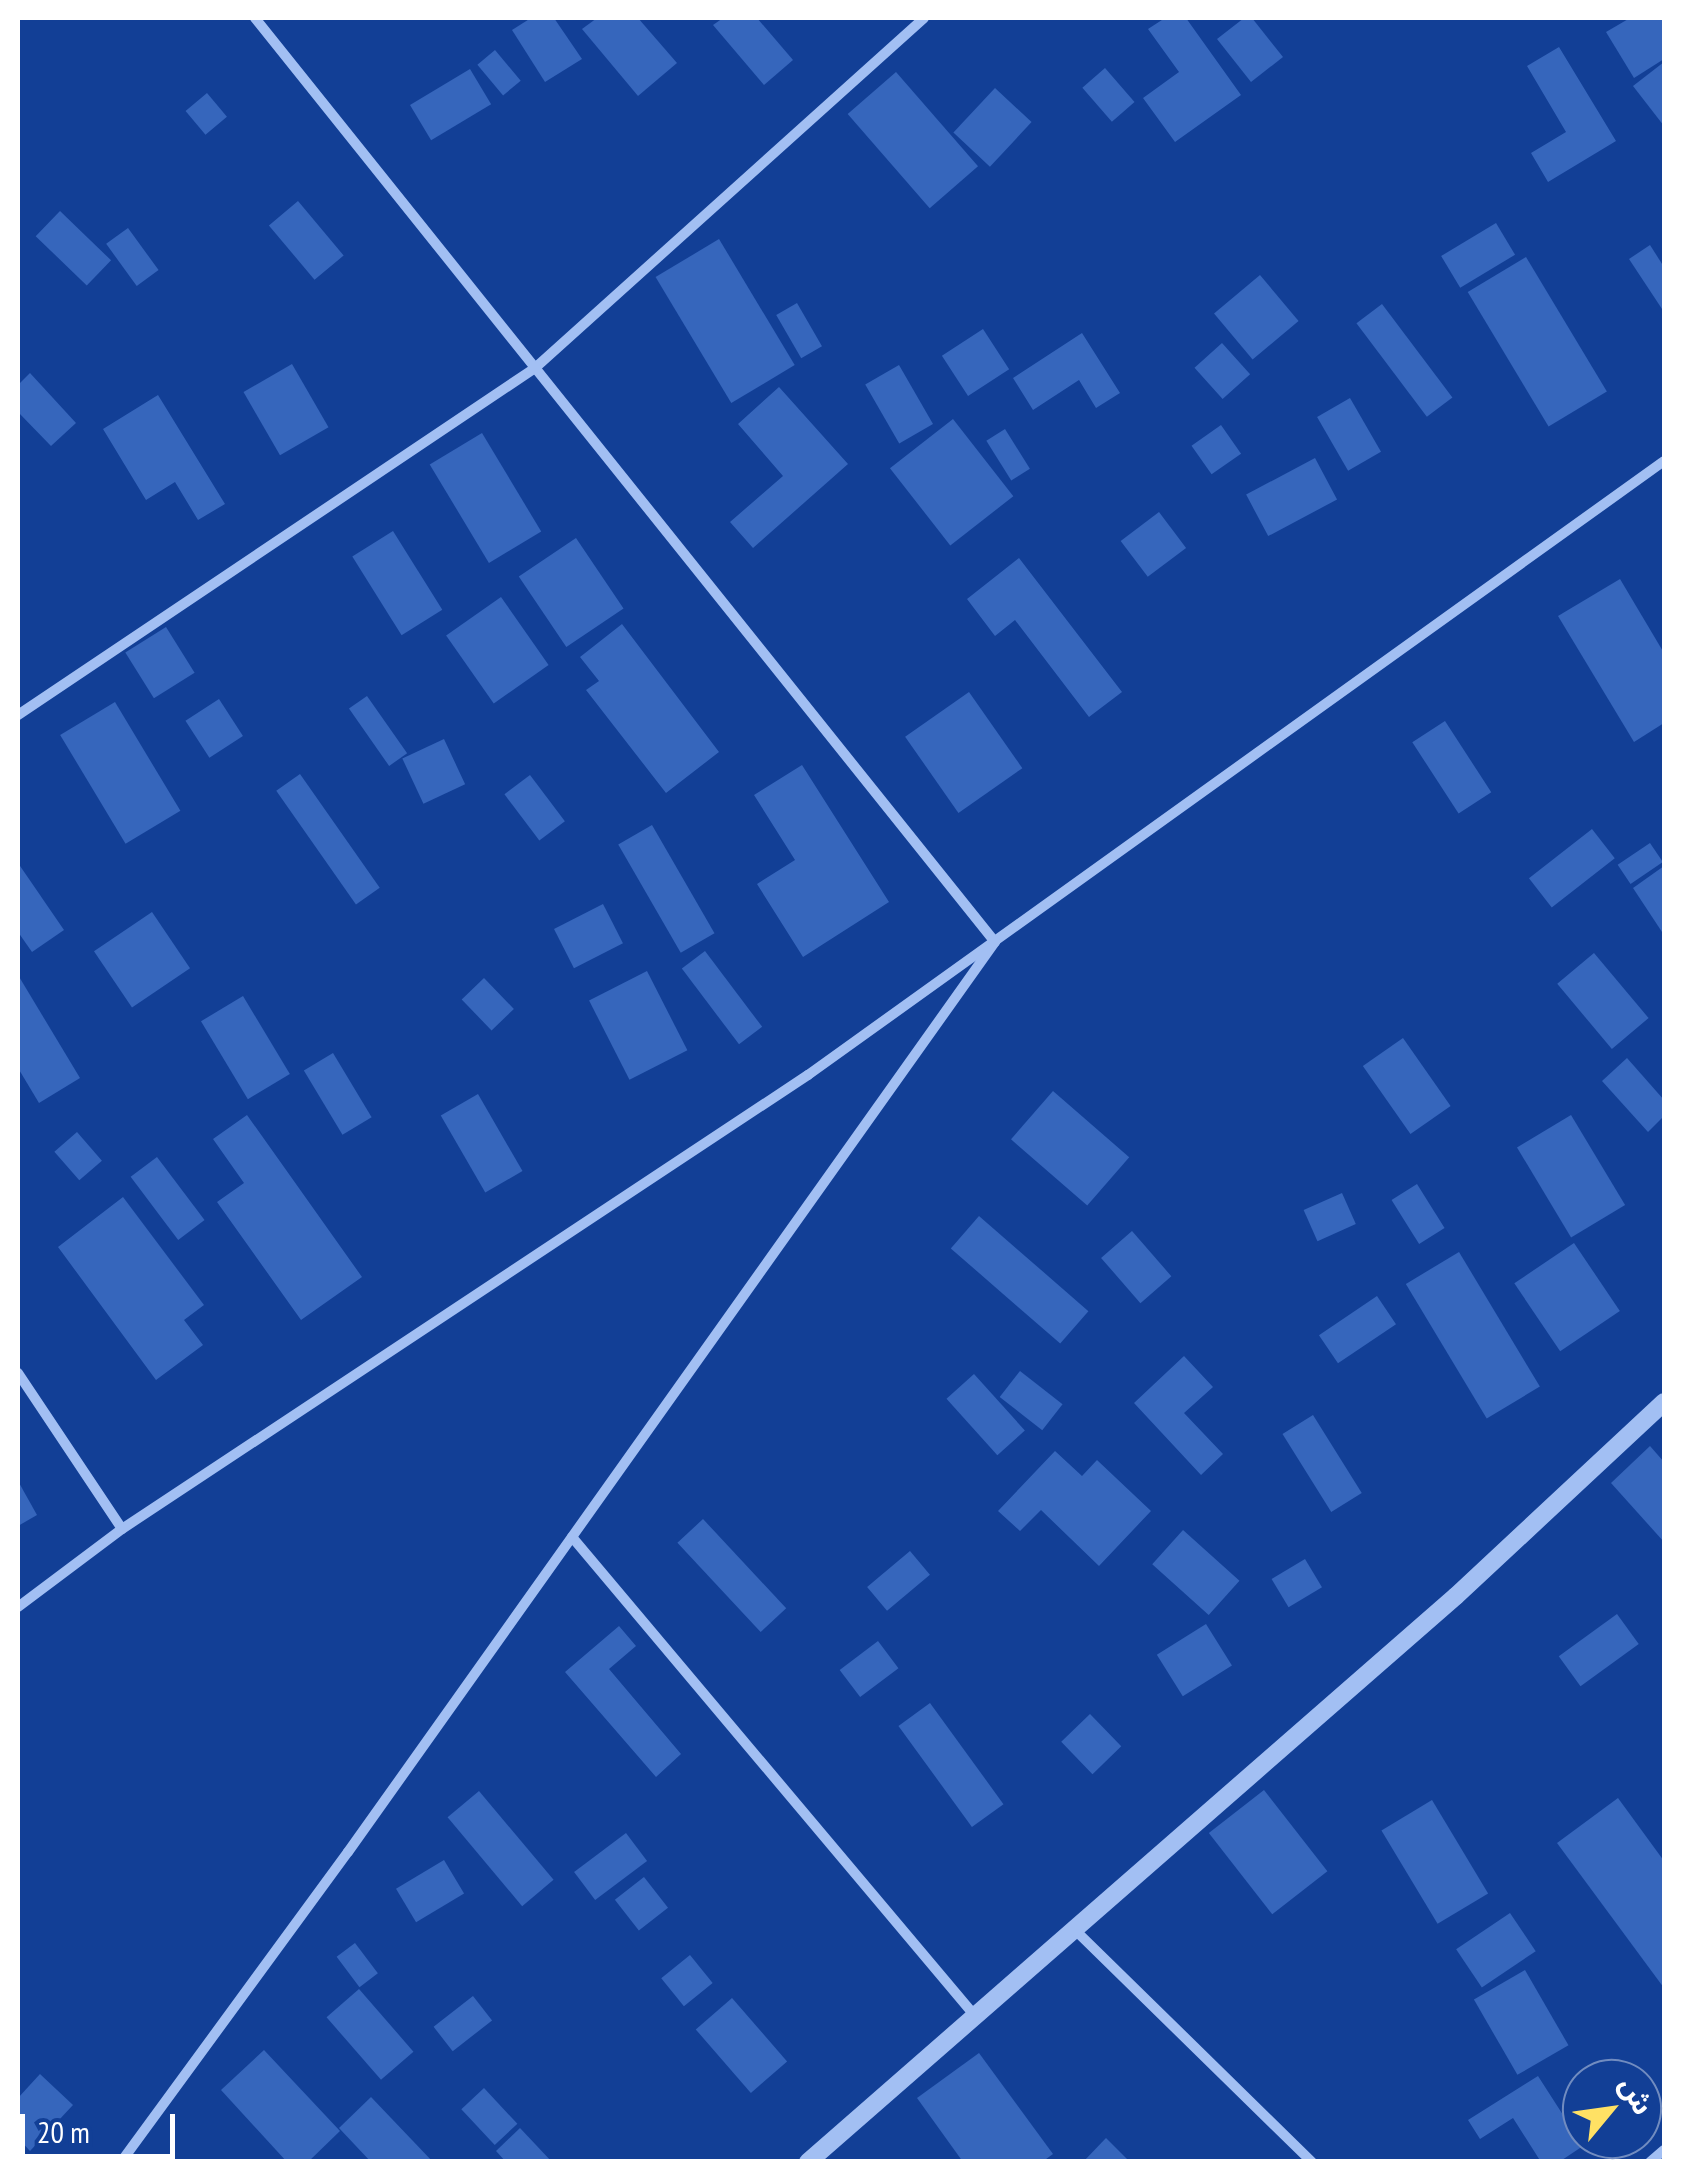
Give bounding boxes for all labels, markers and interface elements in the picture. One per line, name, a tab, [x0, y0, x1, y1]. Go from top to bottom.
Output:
north arrow	[1562, 2059, 1662, 2159]
text: ش	[1611, 2069, 1662, 2121]
scale bar	[25, 2094, 180, 2156]
text: 20 m	[37, 2112, 90, 2151]

